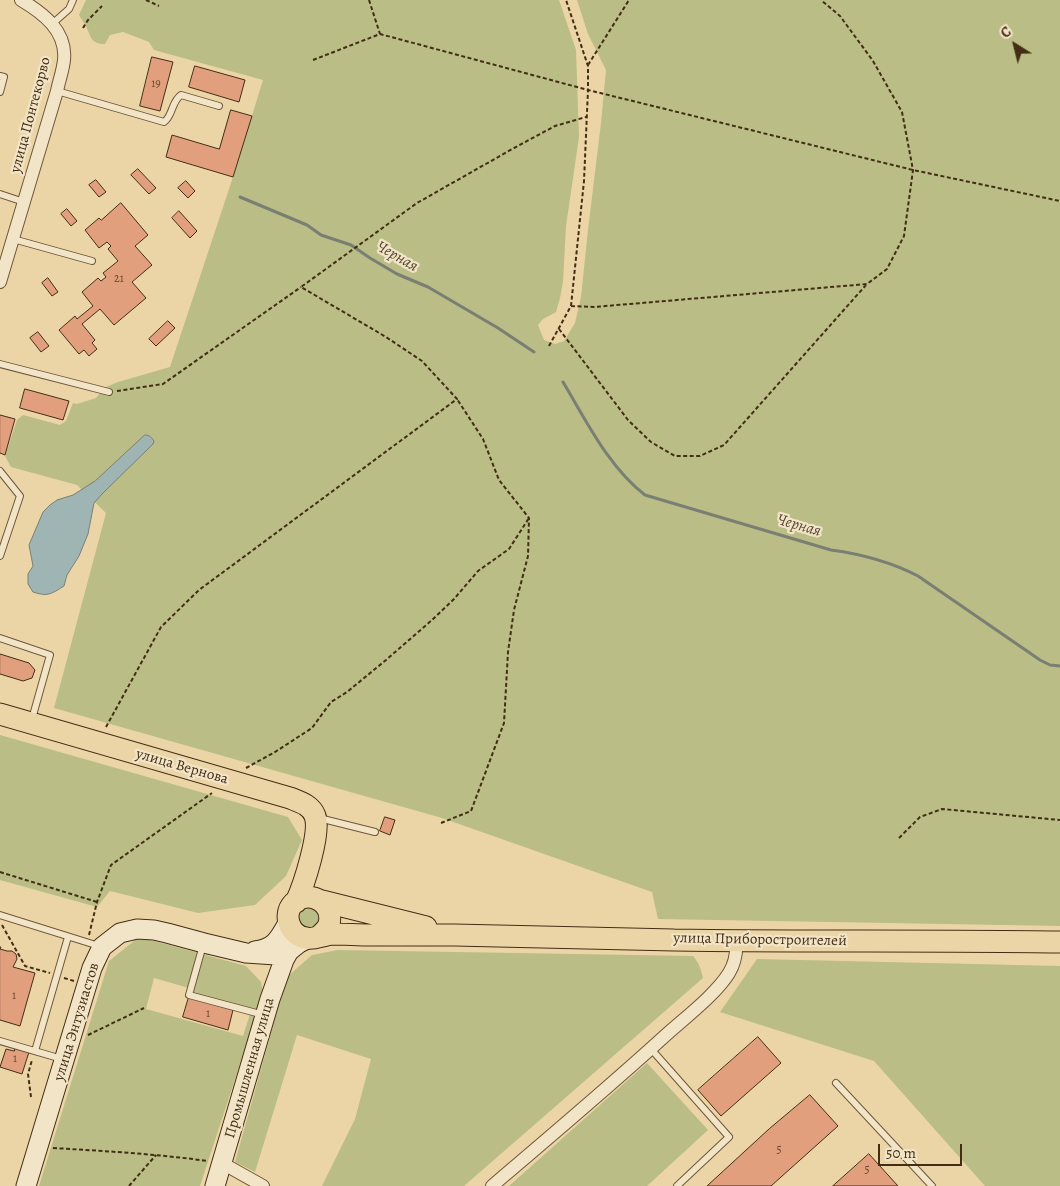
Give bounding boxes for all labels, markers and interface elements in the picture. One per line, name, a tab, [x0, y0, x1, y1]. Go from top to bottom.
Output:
north arrow	[990, 20, 1040, 70]
text: С	[997, 22, 1015, 43]
street label: улица Понтекорво	[7, 55, 55, 175]
house number: 19	[151, 77, 161, 91]
water label: Черная	[373, 237, 421, 277]
house number: 21	[114, 272, 124, 286]
water label: Черная	[775, 511, 823, 541]
street label: улица Вернова	[134, 745, 230, 789]
street label: улица Приборостроителей	[673, 929, 847, 951]
street label: улица Энтузиастов	[50, 961, 104, 1083]
house number: 1	[12, 989, 16, 1003]
street label: Промышленная улица	[221, 996, 279, 1140]
house number: 1	[206, 1007, 210, 1021]
house number: 1	[13, 1052, 17, 1066]
scale bar	[880, 1134, 964, 1166]
house number: 5	[776, 1143, 782, 1157]
text: 50 m	[886, 1143, 916, 1163]
house number: 5	[864, 1163, 870, 1177]

